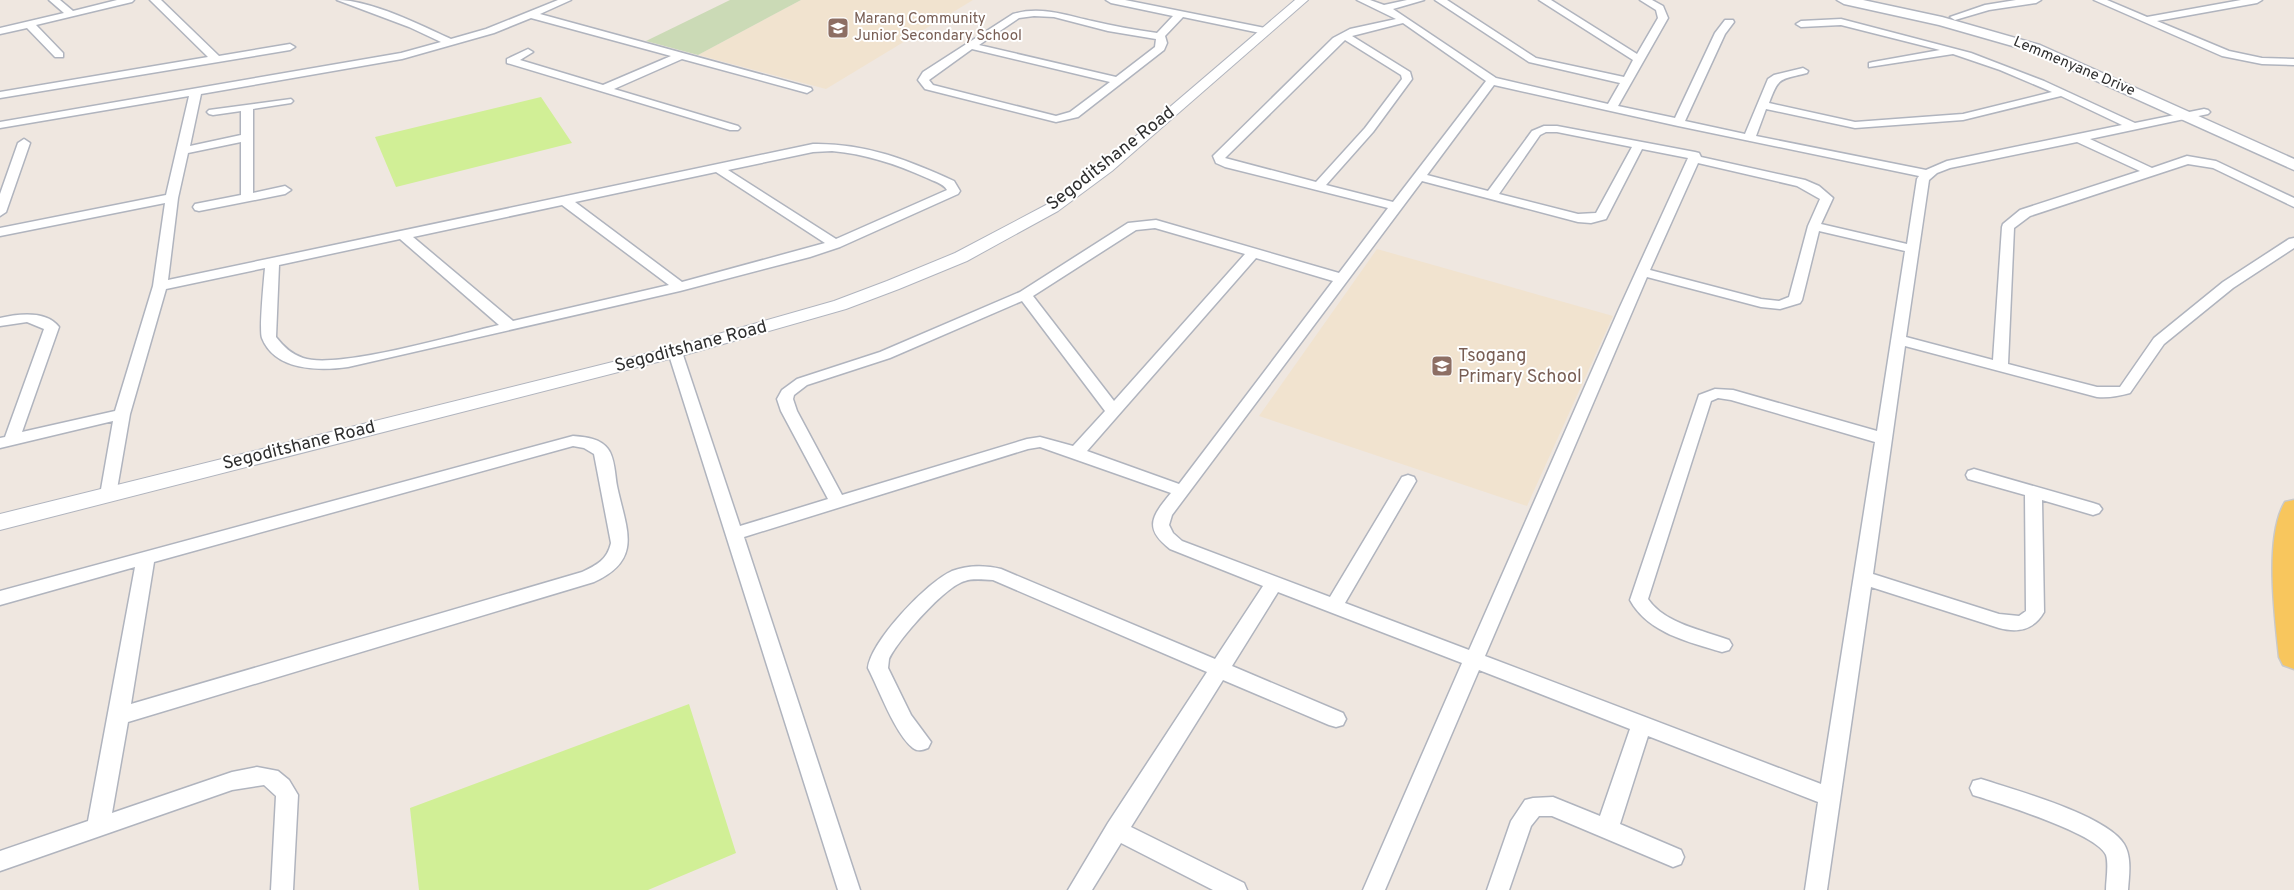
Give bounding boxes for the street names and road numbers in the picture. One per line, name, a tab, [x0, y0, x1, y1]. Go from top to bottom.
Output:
street label: Lemmenyane Drive	[2010, 33, 2138, 101]
street label: Segoditshane Road	[1042, 102, 1180, 216]
street label: Segoditshane Road	[612, 316, 770, 378]
street label: Segoditshane Road	[220, 416, 378, 476]

